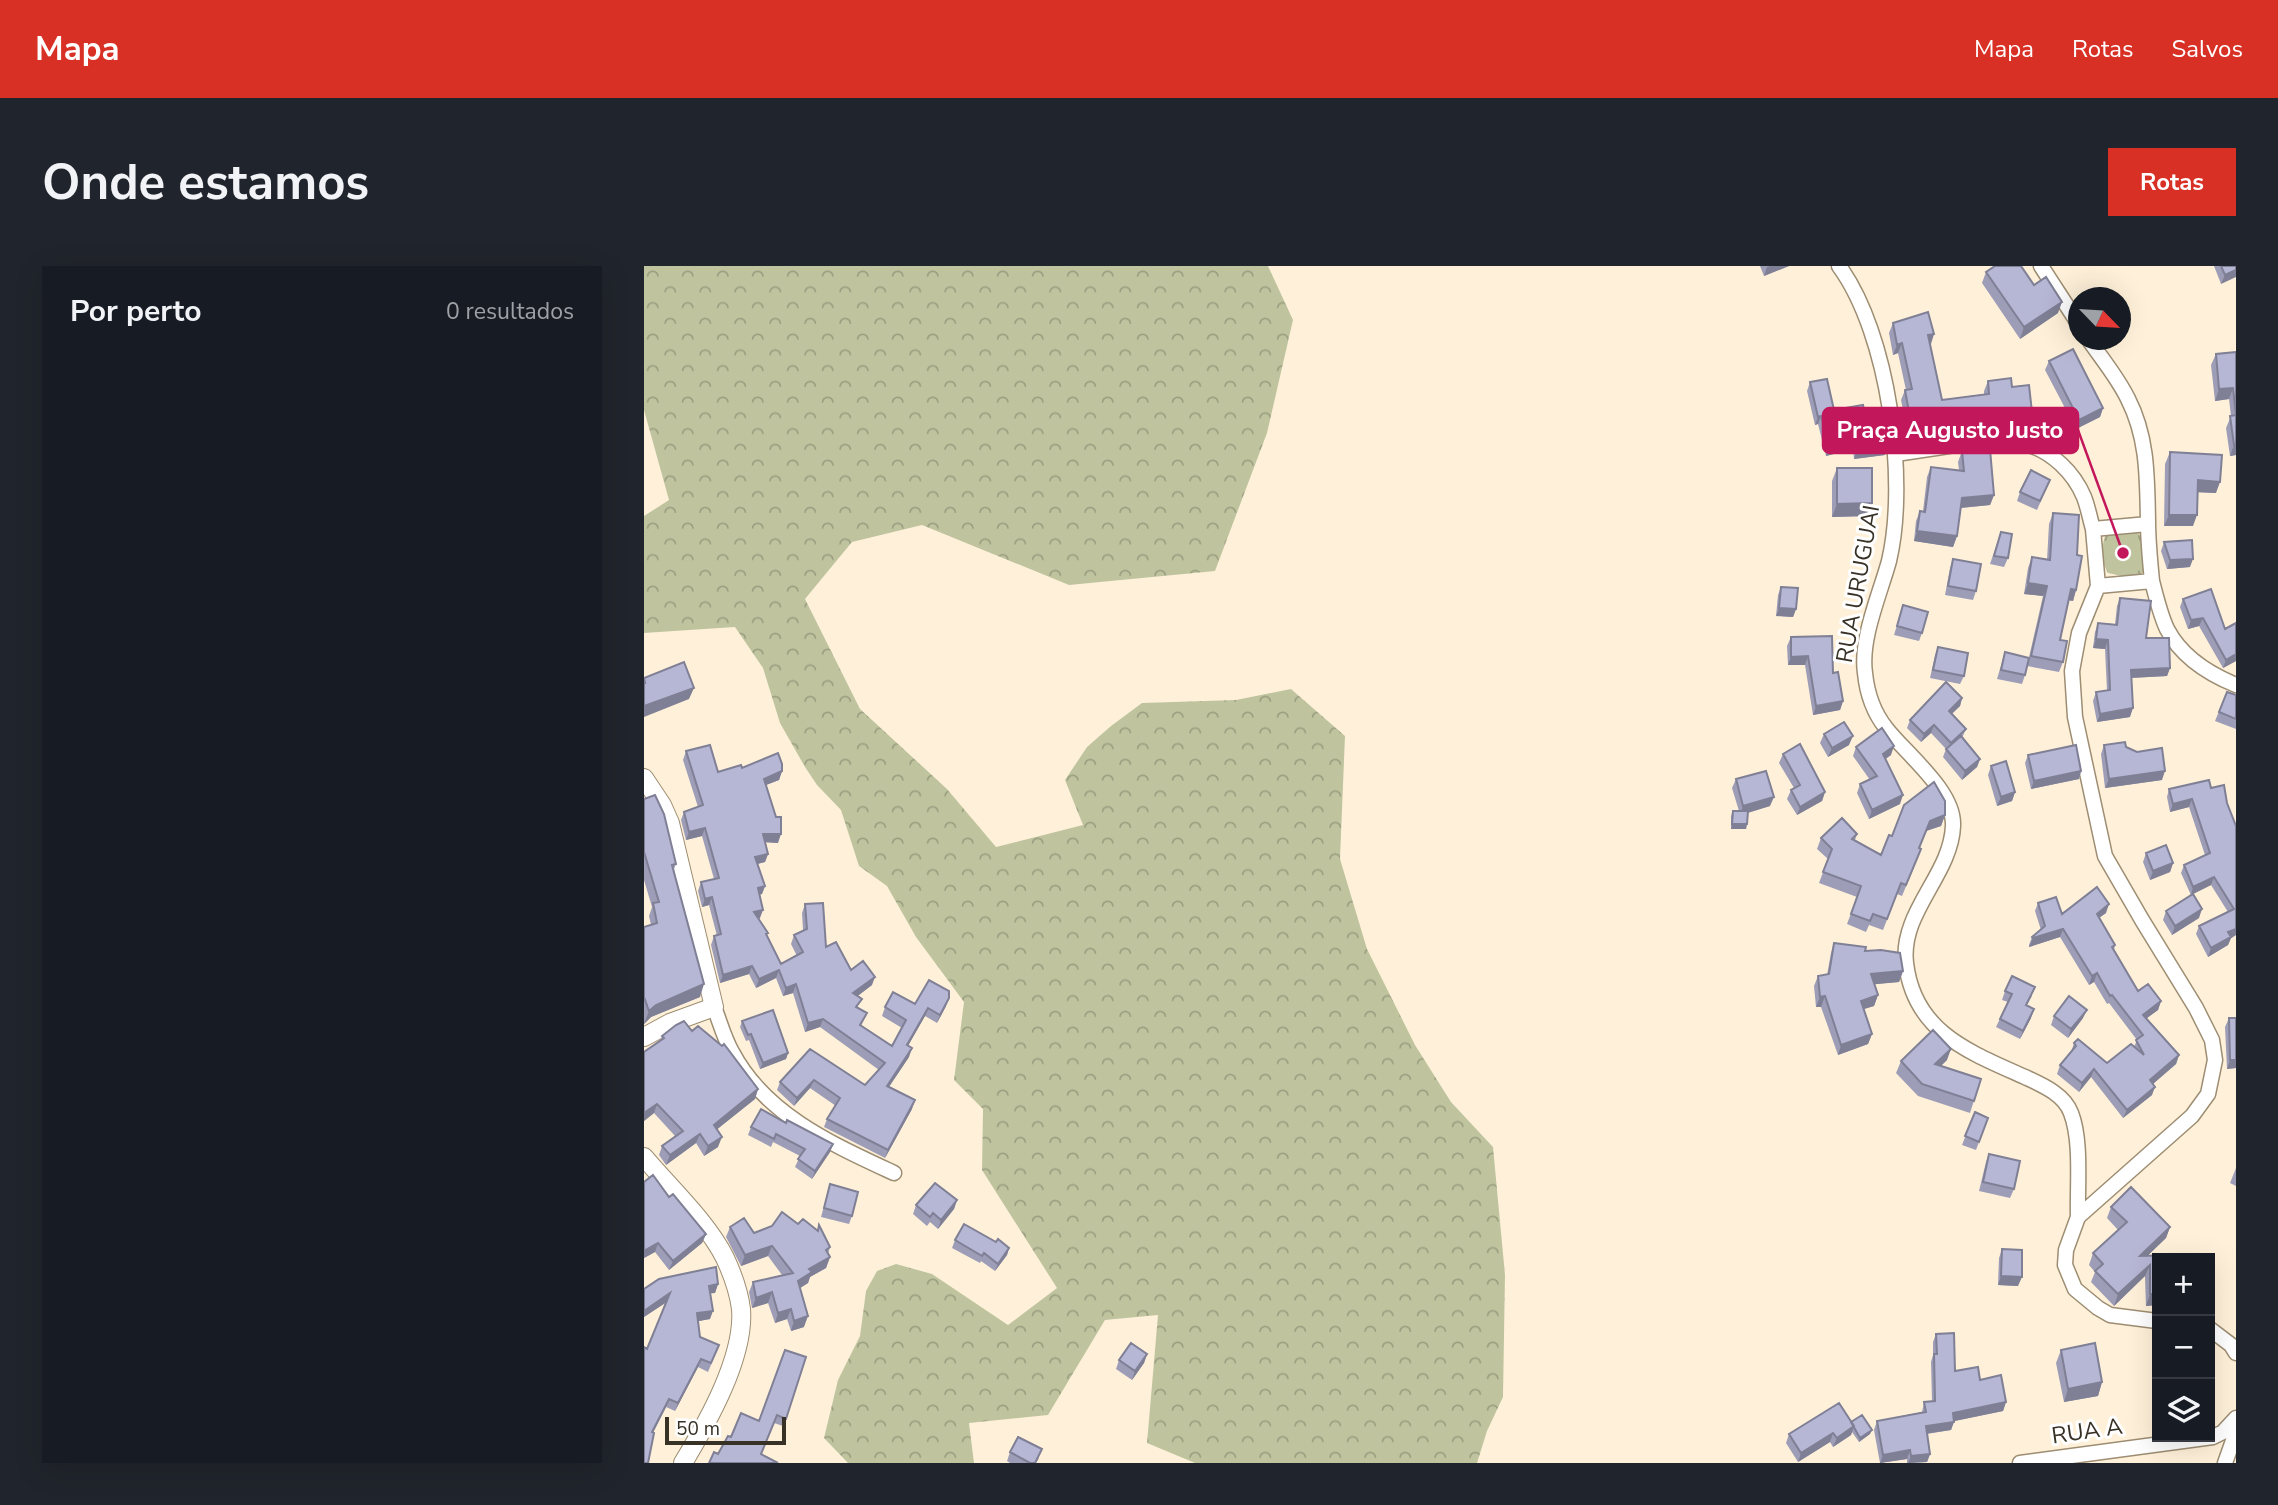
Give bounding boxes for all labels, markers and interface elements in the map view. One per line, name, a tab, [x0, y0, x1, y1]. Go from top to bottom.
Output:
text: Mapa	[35, 27, 120, 72]
text: Mapa	[1974, 33, 2034, 65]
text: Rotas	[2072, 33, 2134, 65]
text: Salvos	[2172, 33, 2243, 65]
button: Rotas	[2108, 148, 2236, 216]
text: Onde estamos	[42, 149, 369, 216]
north arrow	[2068, 287, 2131, 350]
text: Por perto	[70, 291, 201, 332]
text: 0 resultados	[446, 296, 574, 327]
callout: Praça Augusto Justo	[1823, 408, 2078, 453]
text: Praça Augusto Justo	[1837, 414, 2063, 446]
street label: RUA URUGUAI	[1829, 503, 1887, 665]
map controls	[2152, 1253, 2215, 1442]
button: +	[2152, 1253, 2215, 1316]
button: −	[2152, 1316, 2215, 1379]
button: layers	[2152, 1379, 2215, 1442]
street label: RUA A	[2049, 1411, 2125, 1451]
scale bar	[665, 1414, 786, 1446]
text: 50 m	[676, 1416, 720, 1442]

